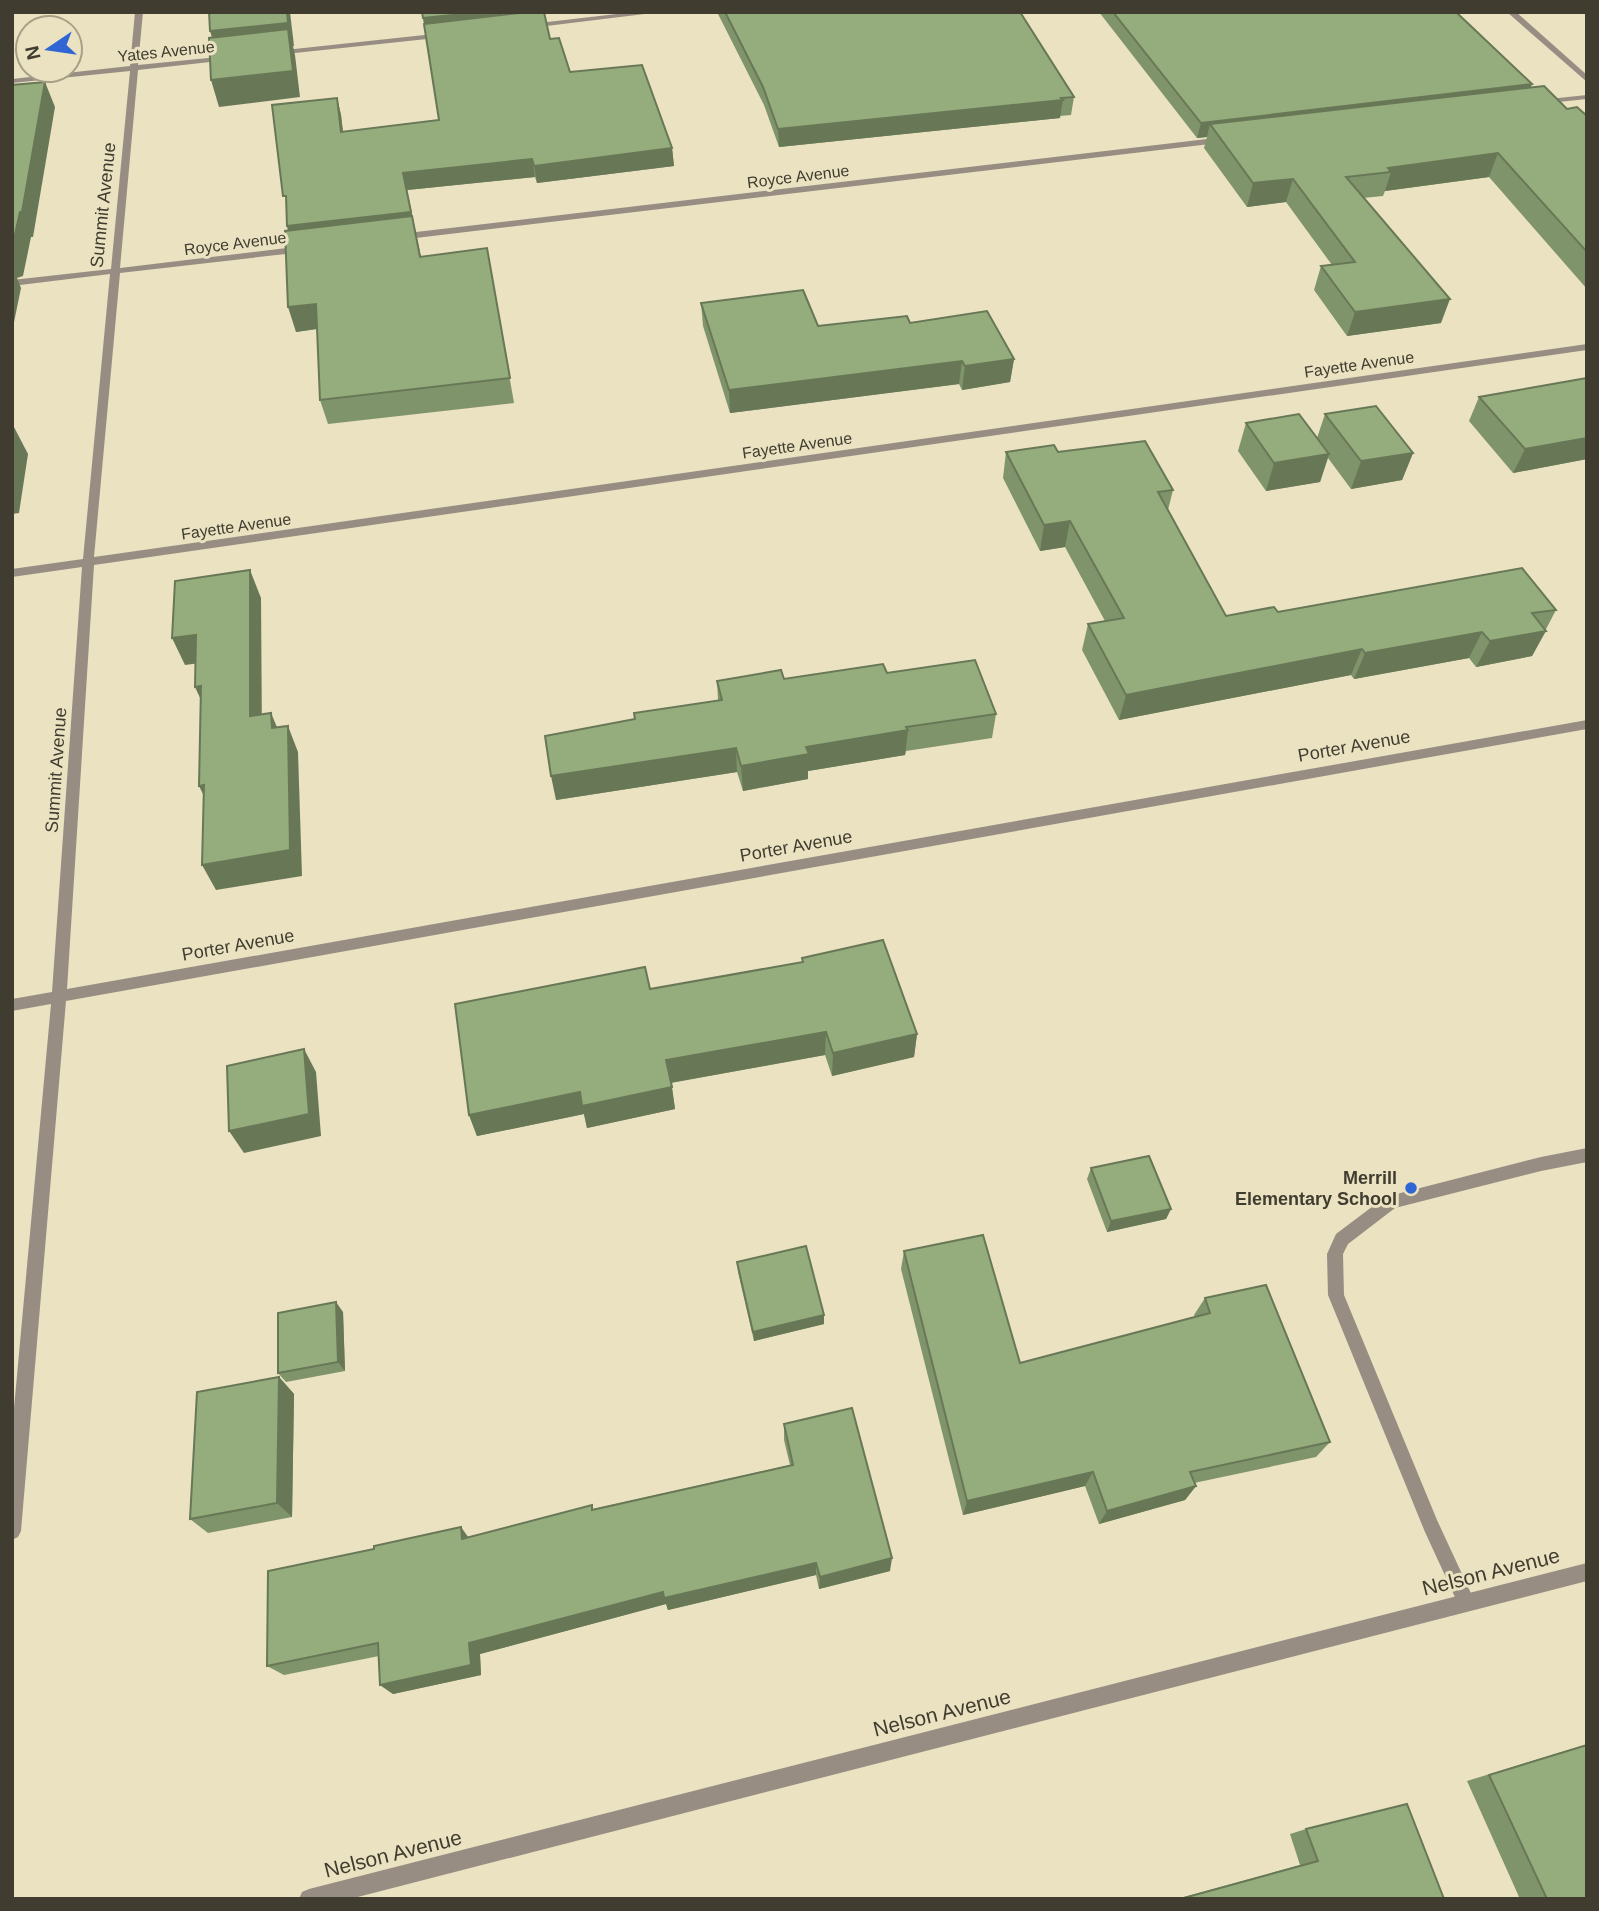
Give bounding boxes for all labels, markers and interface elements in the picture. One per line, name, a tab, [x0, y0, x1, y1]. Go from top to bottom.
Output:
north arrow	[14, 14, 84, 84]
street label: Yates Avenue	[117, 38, 215, 65]
text: N	[21, 44, 45, 62]
street label: Summit Avenue	[86, 141, 120, 269]
street label: Royce Avenue	[746, 162, 850, 191]
street label: Royce Avenue	[183, 229, 287, 258]
street label: Fayette Avenue	[1303, 348, 1415, 381]
street label: Fayette Avenue	[741, 429, 853, 462]
street label: Fayette Avenue	[180, 510, 292, 543]
street label: Summit Avenue	[42, 707, 70, 833]
street label: Porter Avenue	[1296, 726, 1412, 766]
street label: Porter Avenue	[738, 826, 854, 866]
street label: Porter Avenue	[180, 925, 296, 965]
place label: Merrill Elementary School	[1235, 1168, 1397, 1209]
marker: Merrill Elementary School	[1403, 1180, 1419, 1196]
street label: Nelson Avenue	[1420, 1543, 1562, 1600]
street label: Nelson Avenue	[871, 1684, 1013, 1741]
street label: Nelson Avenue	[322, 1825, 464, 1882]

